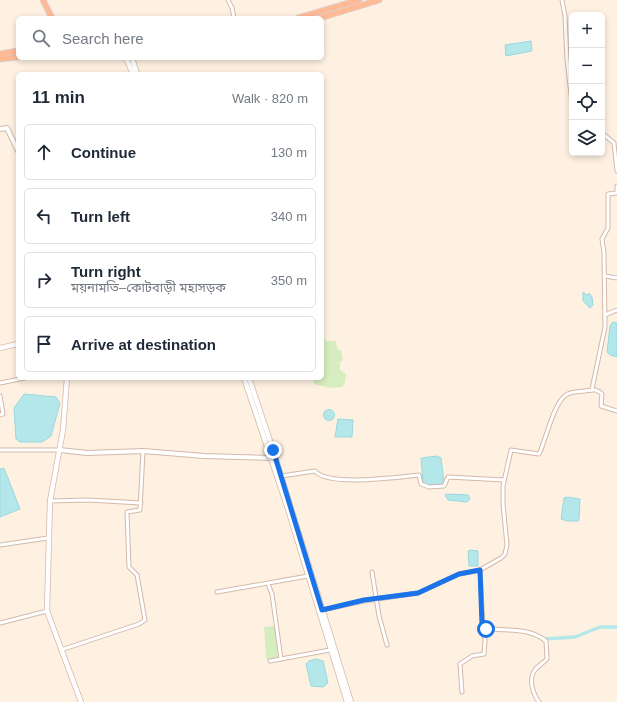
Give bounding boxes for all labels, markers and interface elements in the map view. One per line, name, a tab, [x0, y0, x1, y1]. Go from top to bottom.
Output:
map controls	[569, 12, 605, 156]
button: +	[569, 12, 605, 48]
search box	[16, 16, 324, 60]
icon: search	[30, 27, 52, 49]
text: Search here	[62, 30, 144, 47]
button: −	[569, 48, 605, 84]
button: locate	[569, 84, 605, 120]
text: 11 min	[32, 88, 85, 107]
text: Walk · 820 m	[232, 91, 308, 106]
button: layers	[569, 120, 605, 156]
icon: ahead	[33, 141, 55, 163]
text: Continue	[71, 144, 136, 161]
text: 130 m	[271, 145, 307, 160]
icon: left	[33, 205, 55, 227]
text: Turn left	[71, 208, 130, 225]
text: 340 m	[271, 209, 307, 224]
text: Turn right	[71, 263, 141, 280]
icon: right	[33, 269, 55, 291]
text: 350 m	[271, 273, 307, 288]
text: ময়নামতি–কোটবাড়ী মহাসড়ক	[71, 280, 226, 295]
icon: arrive	[33, 333, 55, 355]
text: Arrive at destination	[71, 336, 216, 353]
route end	[264, 441, 282, 459]
route start	[477, 620, 495, 638]

